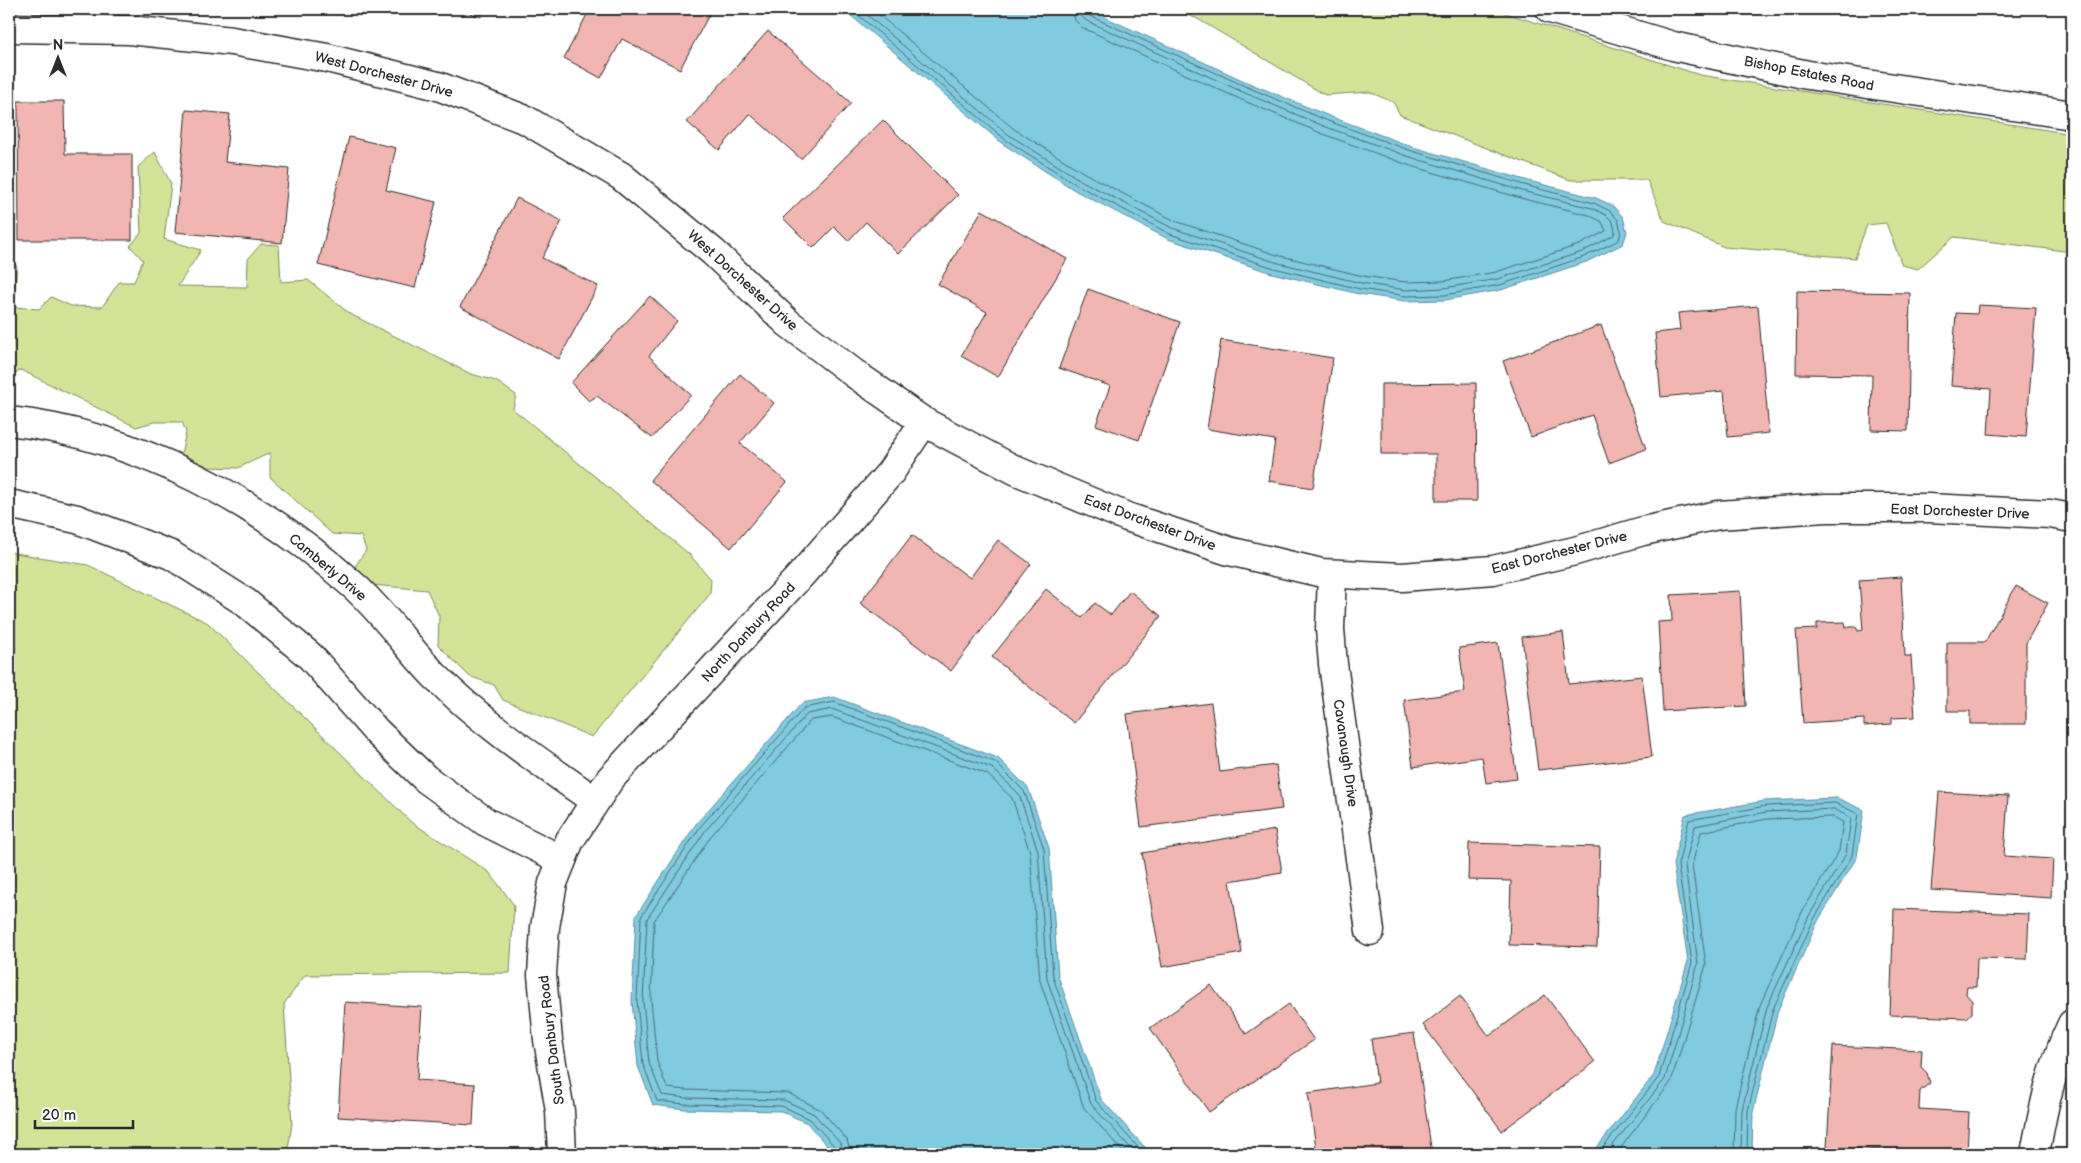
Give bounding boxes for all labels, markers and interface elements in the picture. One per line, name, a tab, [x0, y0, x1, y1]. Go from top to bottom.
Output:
north arrow	[32, 32, 82, 82]
text: N	[53, 37, 63, 54]
street label: West Dorchester Drive	[313, 48, 455, 101]
street label: Bishop Estates Road	[1742, 53, 1875, 94]
street label: West Dorchester Drive	[684, 226, 801, 334]
street label: East Dorchester Drive	[1081, 491, 1218, 554]
street label: East Dorchester Drive	[1890, 501, 2030, 522]
street label: East Dorchester Drive	[1490, 527, 1629, 578]
street label: Camberly Drive	[285, 530, 370, 605]
street label: North Danbury Road	[698, 579, 799, 686]
street label: Cavanaugh Drive	[1330, 698, 1361, 808]
street label: South Danbury Road	[535, 974, 568, 1106]
scale bar	[35, 1098, 132, 1130]
text: 20 m	[42, 1106, 76, 1125]

